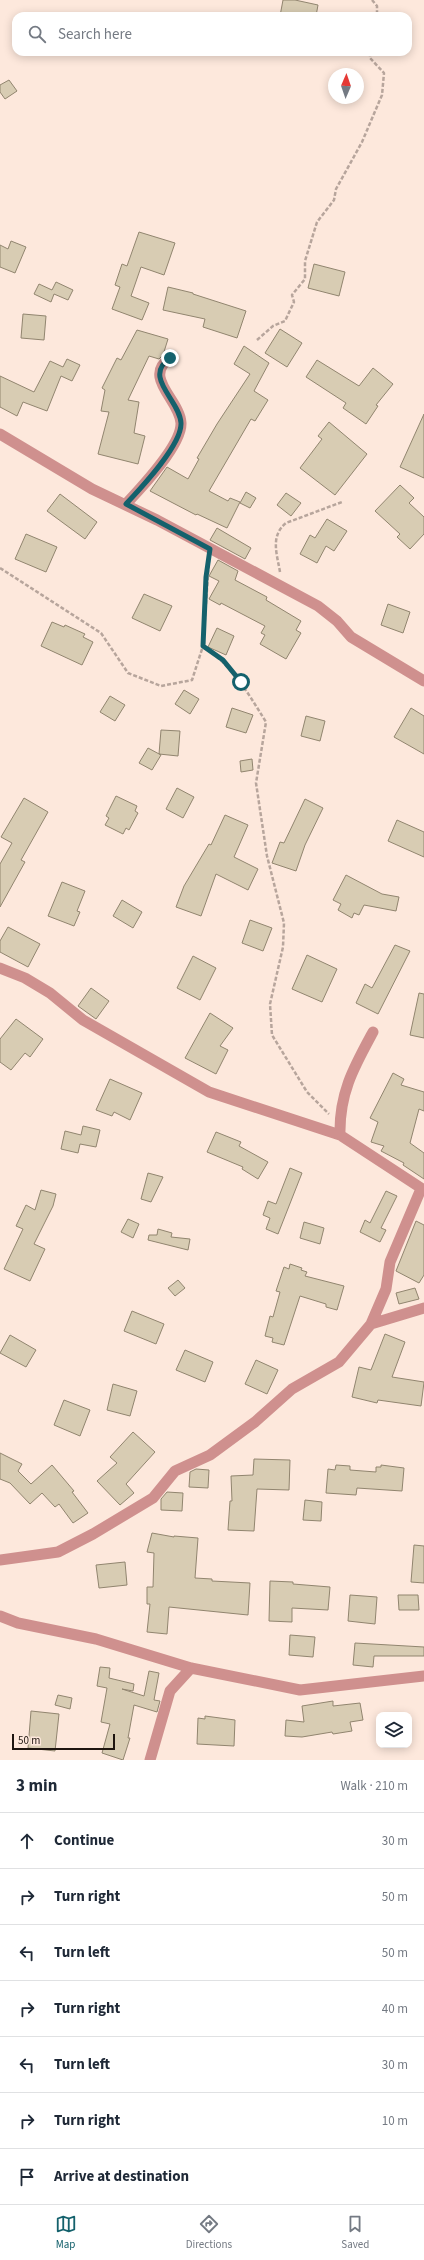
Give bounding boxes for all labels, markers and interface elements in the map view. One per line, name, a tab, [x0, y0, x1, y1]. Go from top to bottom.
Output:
search box	[12, 12, 412, 56]
icon: search	[26, 23, 48, 45]
text: Search here	[58, 24, 132, 45]
north arrow	[328, 68, 364, 104]
route end	[161, 349, 179, 367]
route start	[232, 673, 250, 691]
map controls	[376, 1712, 412, 1748]
button: layers	[376, 1712, 412, 1748]
scale bar	[12, 1732, 115, 1751]
text: 50 m	[18, 1733, 40, 1748]
text: 3 min	[16, 1774, 57, 1798]
text: Walk · 210 m	[340, 1777, 408, 1795]
icon: ahead	[16, 1830, 38, 1852]
text: Continue	[54, 1830, 114, 1851]
text: 30 m	[382, 1832, 408, 1850]
icon: right	[16, 1886, 38, 1908]
text: Turn right	[54, 1886, 120, 1907]
text: 50 m	[382, 1888, 408, 1906]
icon: left	[16, 1942, 38, 1964]
text: Turn left	[54, 1942, 110, 1963]
text: 50 m	[382, 1944, 408, 1962]
icon: right	[16, 1998, 38, 2020]
text: Turn right	[54, 1998, 120, 2019]
text: 40 m	[382, 2000, 408, 2018]
icon: left	[16, 2054, 38, 2076]
text: Turn left	[54, 2054, 110, 2075]
text: 30 m	[382, 2056, 408, 2074]
icon: right	[16, 2110, 38, 2132]
text: Turn right	[54, 2110, 120, 2131]
text: 10 m	[382, 2112, 408, 2130]
icon: arrive	[16, 2166, 38, 2188]
text: Arrive at destination	[54, 2166, 189, 2187]
tab: Map	[55, 2213, 77, 2252]
tab: Directions	[186, 2213, 232, 2252]
tab: Saved	[341, 2213, 369, 2252]

